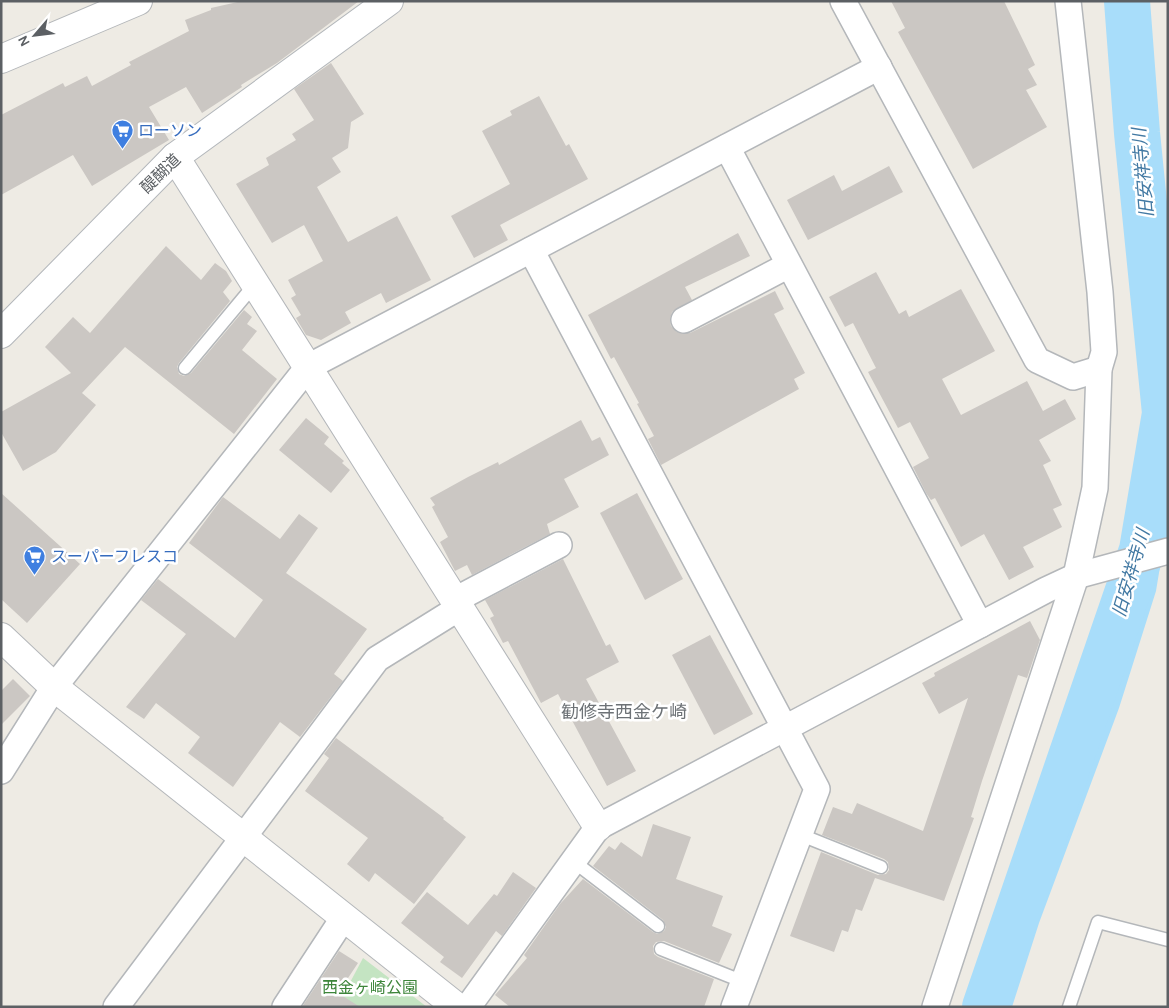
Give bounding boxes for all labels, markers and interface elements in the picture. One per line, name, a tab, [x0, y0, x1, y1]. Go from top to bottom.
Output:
north arrow	[10, 10, 60, 60]
text: N	[14, 32, 34, 49]
supermarket icon: ローソン	[110, 118, 134, 149]
place label: ローソン	[138, 121, 202, 140]
water label: 旧安祥寺川	[1128, 125, 1158, 219]
street label: 醍醐道	[136, 150, 184, 197]
water label: 旧安祥寺川	[1108, 525, 1155, 619]
supermarket icon: スーパーフレスコ	[23, 544, 47, 575]
place label: スーパーフレスコ	[51, 547, 178, 566]
district label: 勧修寺西金ケ崎	[561, 701, 687, 723]
park label: 西金ヶ崎公園	[322, 978, 418, 997]

